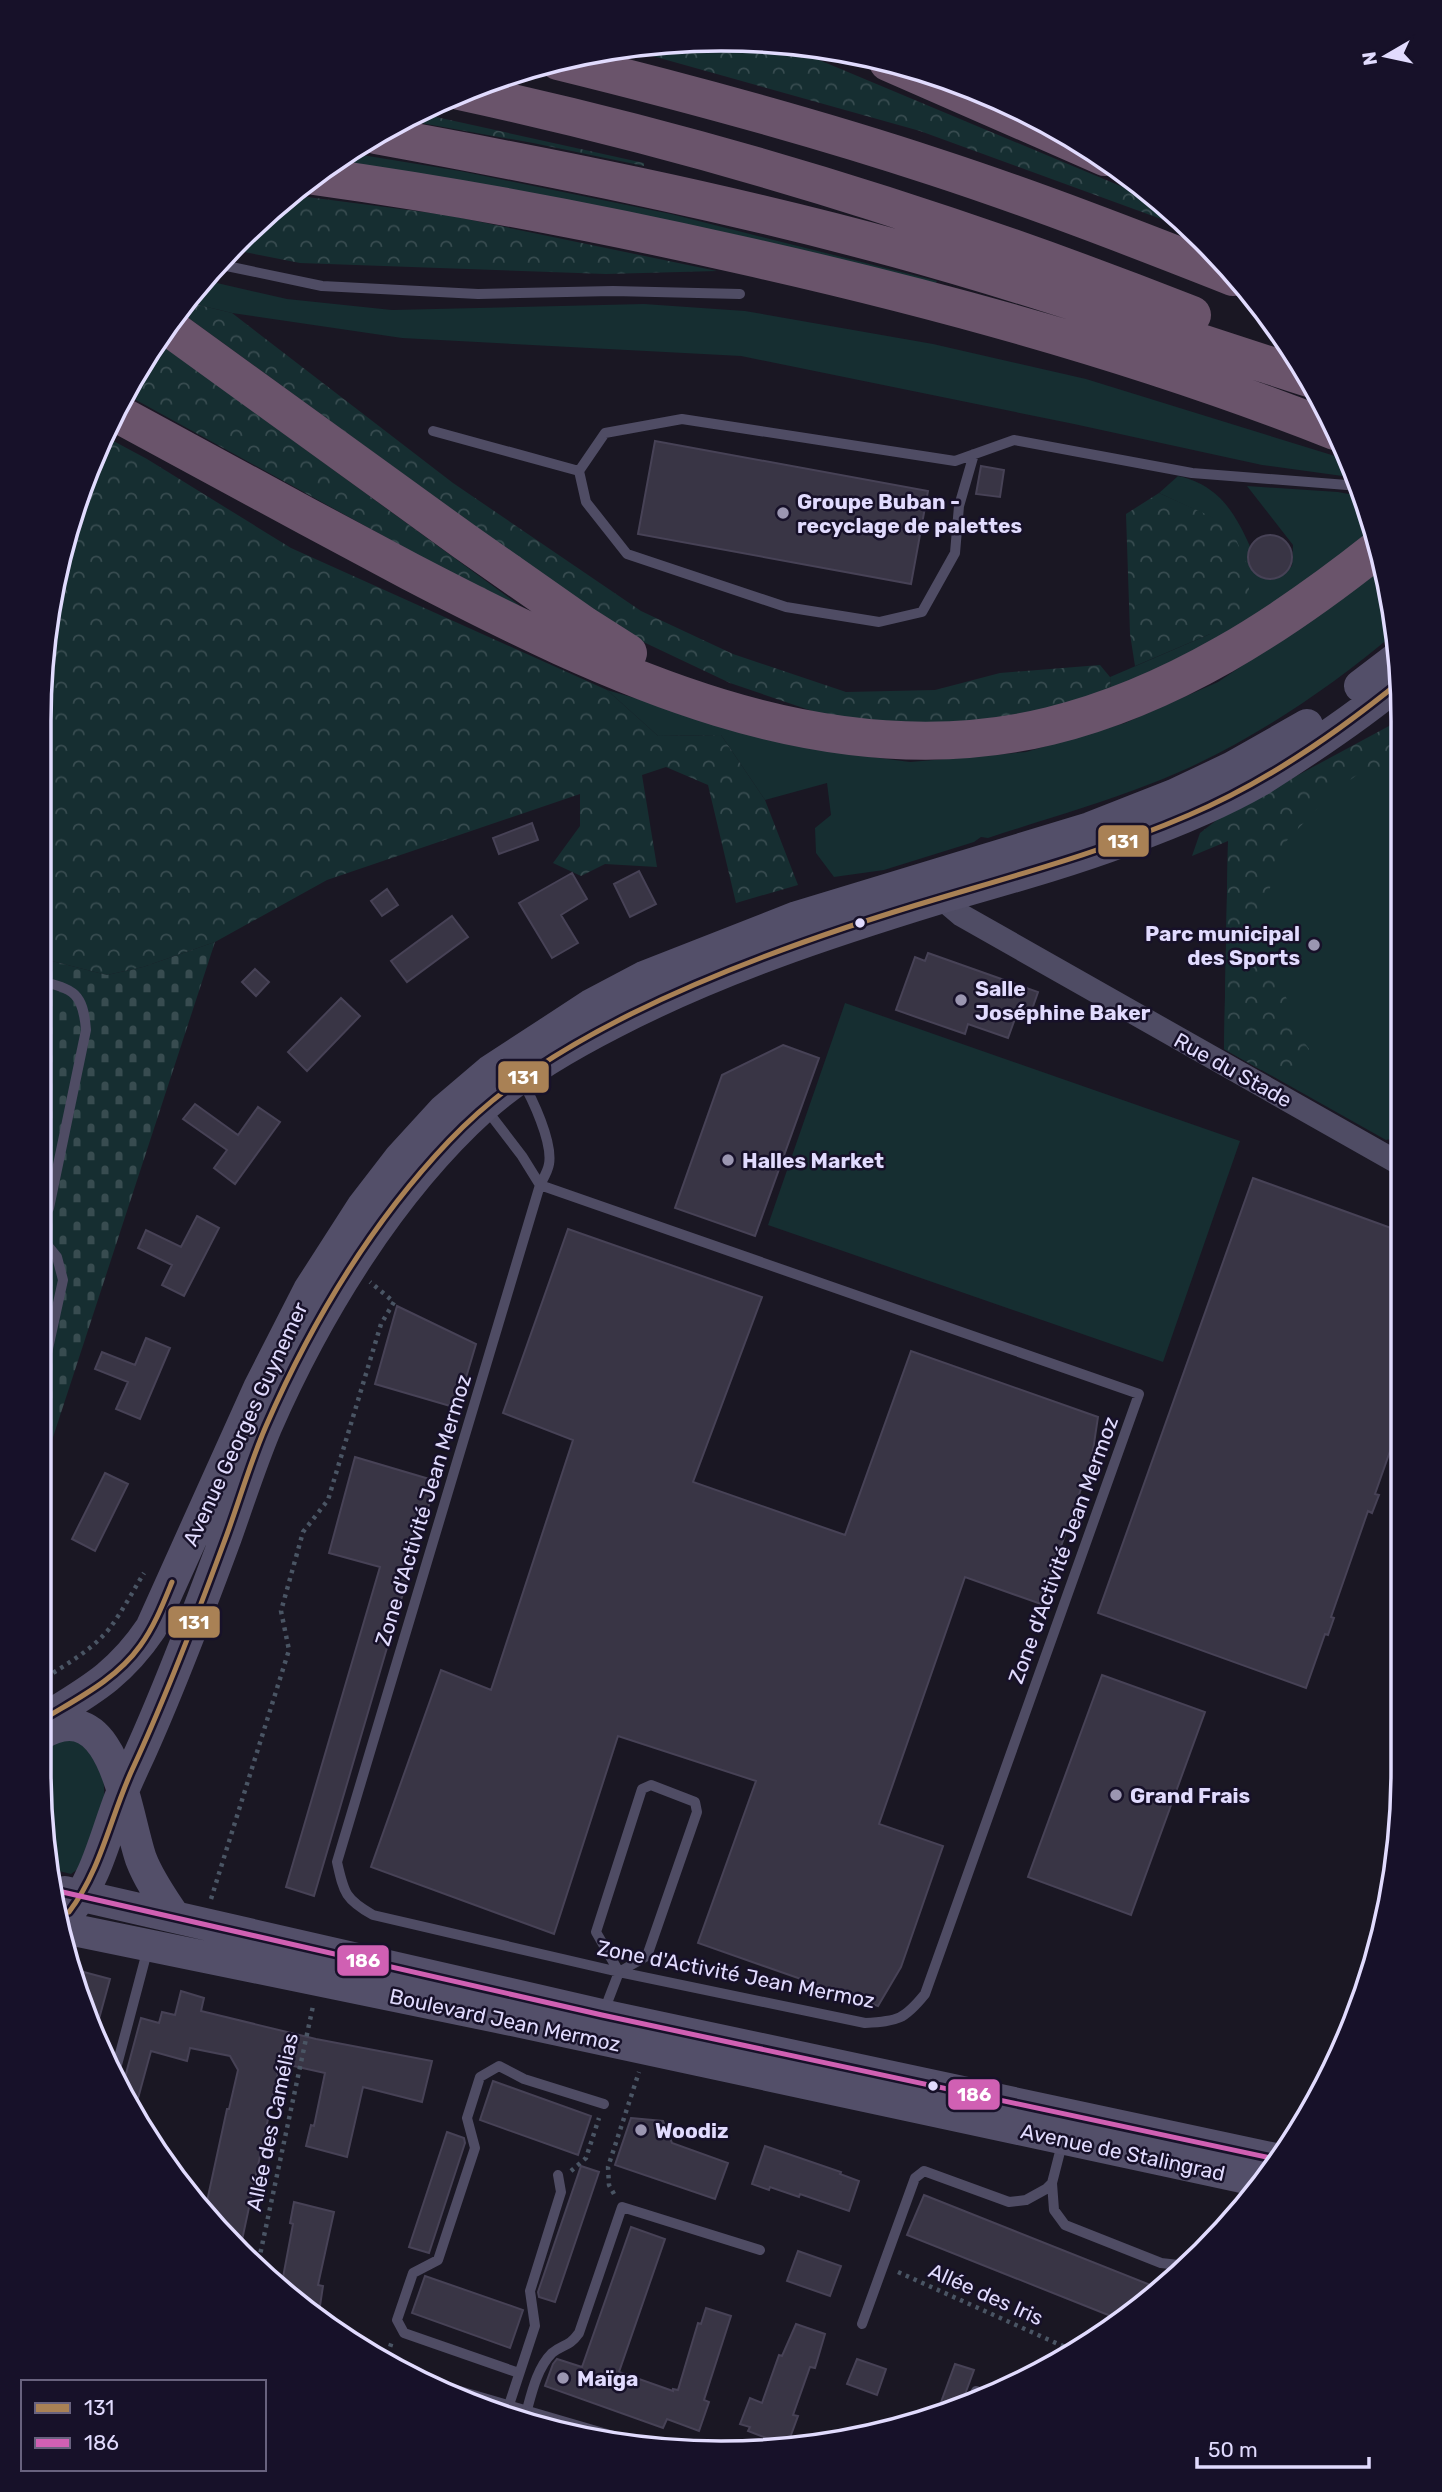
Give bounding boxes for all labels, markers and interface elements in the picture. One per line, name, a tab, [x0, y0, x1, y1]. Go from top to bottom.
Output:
north arrow	[1351, 21, 1421, 91]
text: N	[1357, 50, 1382, 67]
place label: Groupe Buban - recyclage de palettes	[797, 489, 1022, 538]
marker: Groupe Buban - recyclage de palettes	[775, 505, 791, 521]
line badge: 131	[1097, 824, 1150, 858]
text: 131	[1107, 830, 1139, 853]
unlabelled marker	[853, 916, 867, 930]
place label: Parc municipal des Sports	[1145, 921, 1300, 970]
marker: Parc municipal des Sports	[1306, 937, 1322, 953]
place label: Salle Joséphine Baker	[975, 976, 1151, 1025]
marker: Salle Joséphine Baker	[953, 992, 969, 1008]
street label: Rue du Stade	[1170, 1027, 1296, 1113]
line badge: 131	[497, 1060, 550, 1094]
text: 131	[507, 1066, 539, 1089]
place label: Halles Market	[742, 1148, 884, 1173]
marker: Halles Market	[720, 1152, 736, 1168]
street label: Avenue Georges Guynemer	[177, 1298, 313, 1550]
street label: Zone d'Activité Jean Mermoz	[370, 1371, 476, 1649]
street label: Zone d'Activité Jean Mermoz	[1003, 1413, 1123, 1687]
line badge: 131	[167, 1605, 221, 1639]
text: 131	[178, 1611, 210, 1634]
place label: Grand Frais	[1130, 1783, 1250, 1808]
marker: Grand Frais	[1108, 1787, 1124, 1803]
street label: Zone d'Activité Jean Mermoz	[595, 1935, 877, 2013]
line badge: 186	[336, 1944, 390, 1977]
text: 186	[346, 1949, 380, 1972]
street label: Boulevard Jean Mermoz	[387, 1983, 623, 2057]
street label: Allée des Camélias	[241, 2031, 303, 2213]
line badge: 186	[947, 2078, 1001, 2111]
unlabelled marker	[926, 2079, 940, 2093]
text: 186	[957, 2083, 991, 2106]
place label: Woodiz	[655, 2118, 729, 2143]
street label: Avenue de Stalingrad	[1019, 2118, 1227, 2186]
marker: Woodiz	[633, 2122, 649, 2138]
street label: Allée des Iris	[925, 2258, 1047, 2330]
place label: Maïga	[577, 2366, 639, 2391]
marker: Maïga	[555, 2370, 571, 2386]
legend	[21, 2380, 266, 2471]
text: 131	[84, 2395, 114, 2420]
scale bar	[1197, 2426, 1368, 2470]
text: 186	[84, 2430, 119, 2455]
text: 50 m	[1208, 2437, 1258, 2462]

